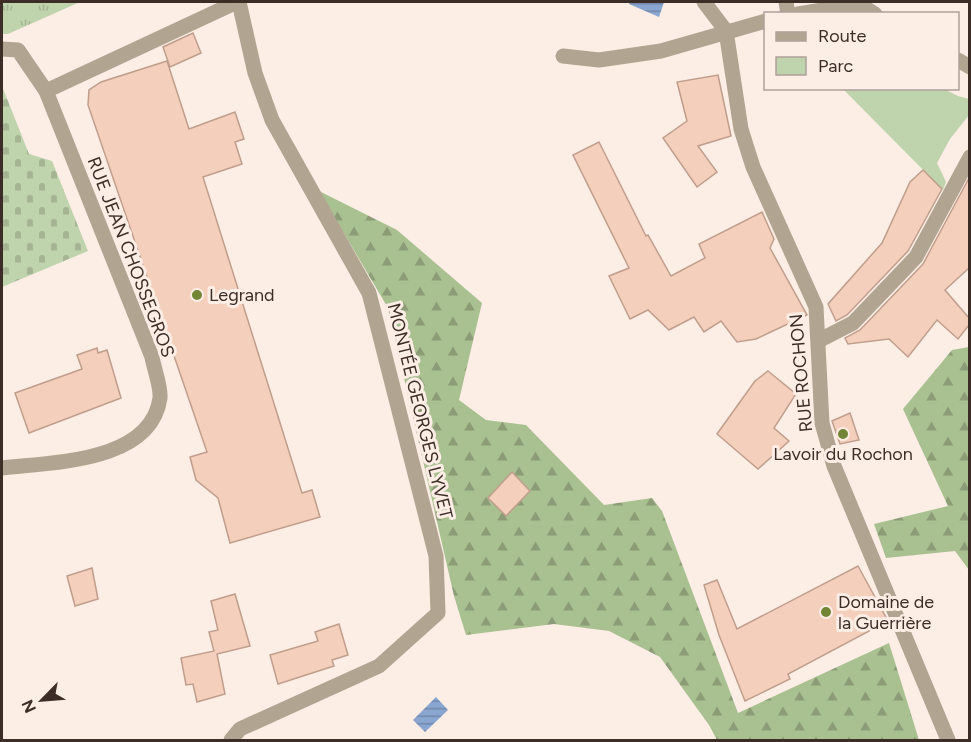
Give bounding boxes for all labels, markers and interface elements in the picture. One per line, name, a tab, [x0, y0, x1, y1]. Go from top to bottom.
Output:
legend	[764, 12, 959, 90]
text: Route	[818, 25, 867, 47]
text: Parc	[818, 55, 854, 77]
street label: RUE JEAN CHOSSEGROS	[83, 154, 179, 360]
place label: Legrand	[209, 284, 275, 306]
marker: Legrand	[190, 288, 204, 302]
street label: MONTÉE GEORGES LYVET	[383, 301, 457, 521]
street label: RUE ROCHON	[785, 313, 817, 433]
marker: Lavoir du Rochon	[836, 427, 850, 441]
place label: Lavoir du Rochon	[773, 443, 913, 465]
place label: Domaine de la Guerrière	[838, 591, 934, 634]
marker: Domaine de la Guerrière	[819, 605, 833, 619]
north arrow	[12, 670, 72, 730]
text: N	[18, 697, 40, 716]

